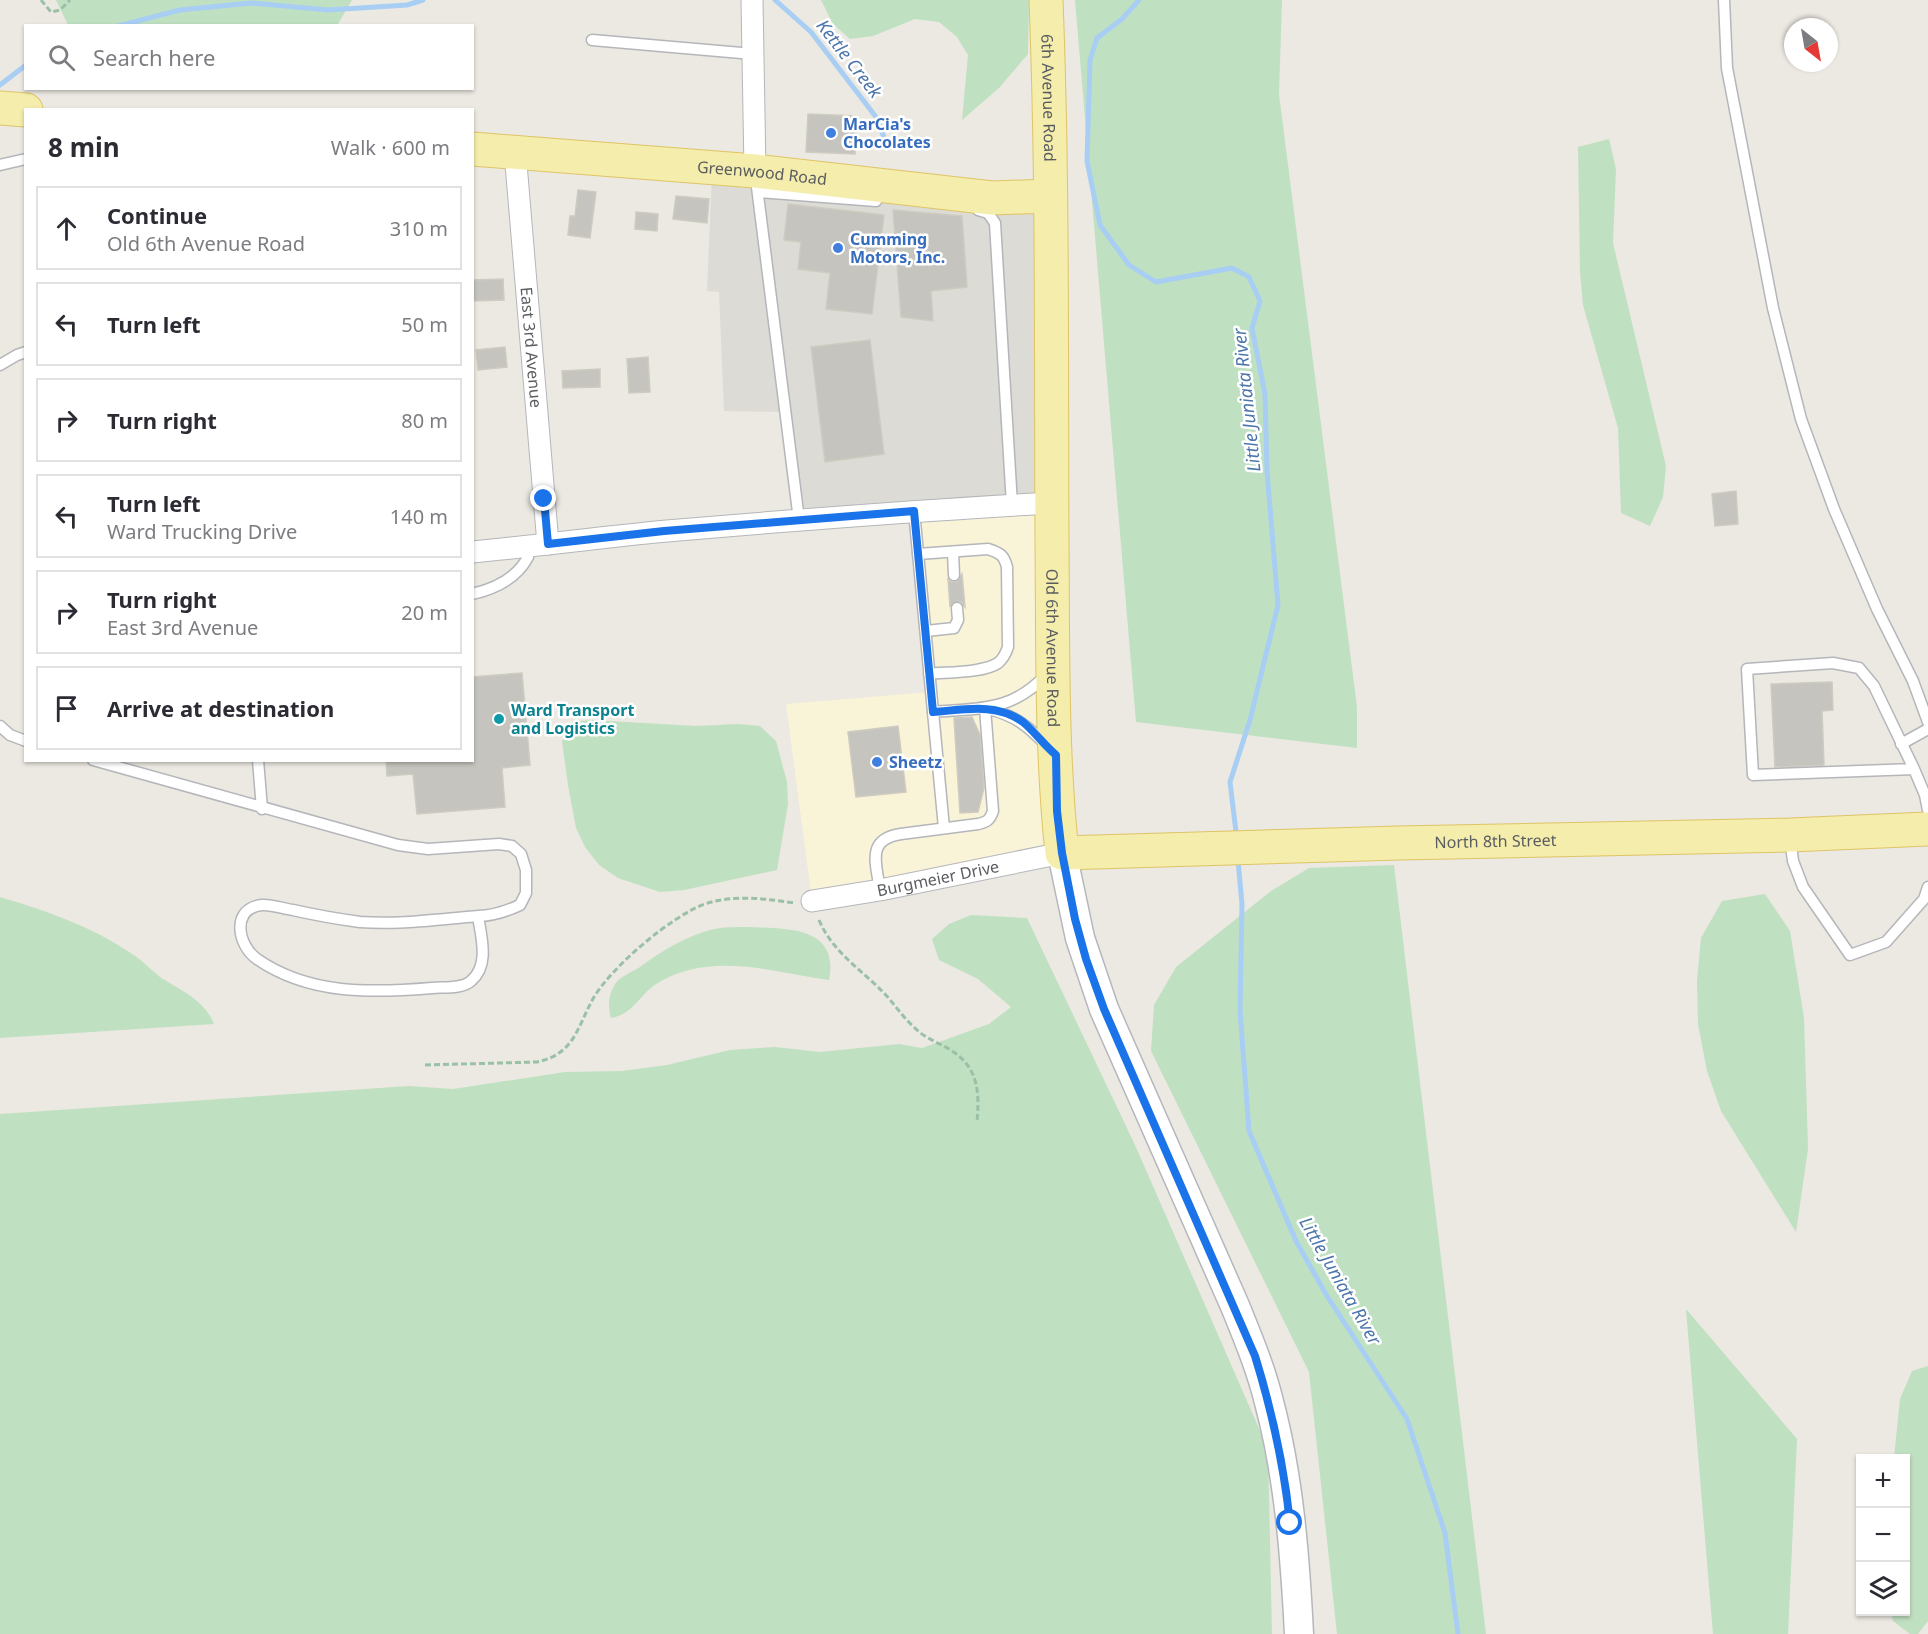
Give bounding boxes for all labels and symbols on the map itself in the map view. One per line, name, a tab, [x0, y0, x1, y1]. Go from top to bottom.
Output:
water label: Kettle Creek	[812, 14, 889, 104]
north arrow	[1784, 18, 1838, 72]
street label: 6th Avenue Road	[1036, 34, 1061, 162]
place label: MarCia's Chocolates	[843, 113, 931, 153]
marker: MarCia's Chocolates	[824, 126, 838, 140]
street label: Greenwood Road	[696, 156, 828, 190]
place label: Cumming Motors, Inc.	[850, 228, 945, 268]
marker: Cumming Motors, Inc.	[831, 241, 845, 255]
street label: East 3rd Avenue	[515, 286, 547, 409]
water label: Little Juniata River	[1226, 326, 1265, 473]
route end	[530, 485, 556, 511]
street label: Old 6th Avenue Road	[1041, 569, 1065, 727]
place label: Ward Transport and Logistics	[511, 699, 634, 739]
marker: Ward Transport and Logistics	[492, 712, 506, 726]
place label: Sheetz	[889, 751, 942, 773]
marker: Sheetz	[870, 755, 884, 769]
street label: North 8th Street	[1434, 829, 1557, 853]
street label: Burgmeier Drive	[875, 855, 1001, 901]
water label: Little Juniata River	[1294, 1212, 1388, 1350]
route start	[1276, 1509, 1302, 1535]

